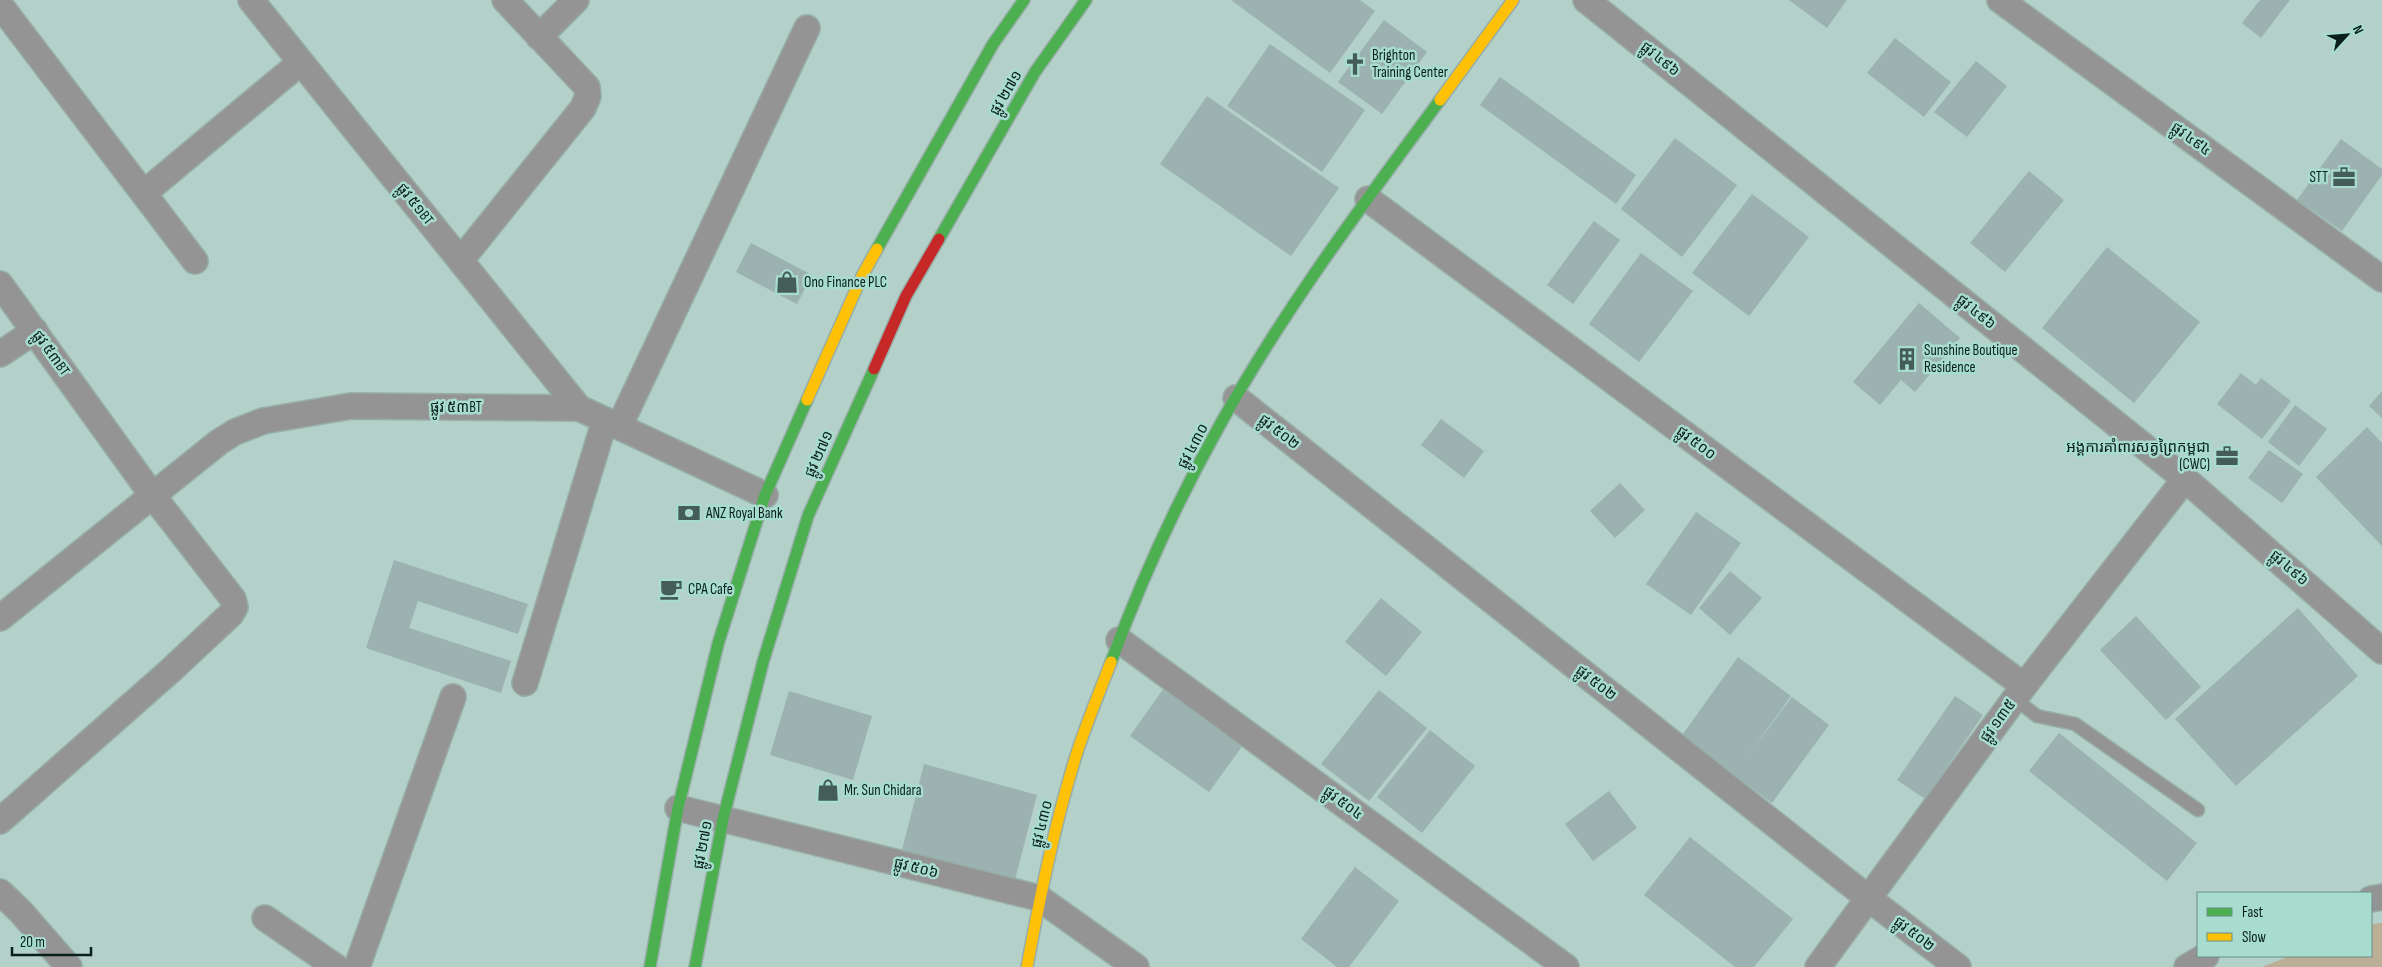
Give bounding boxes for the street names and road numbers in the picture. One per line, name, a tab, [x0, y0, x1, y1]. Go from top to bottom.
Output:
street label: ផ្លូវ ៤៩៦	[1634, 37, 1684, 83]
street label: ផ្លូវ ២៧១	[985, 67, 1030, 121]
street label: ផ្លូវ ៤៩៤	[2165, 118, 2215, 163]
street label: ផ្លូវ ៥១BT	[390, 179, 438, 231]
street label: ផ្លូវ ៤៩៦	[1950, 290, 2000, 336]
street label: ផ្លូវ ៥៣BT	[25, 326, 74, 382]
street label: ផ្លូវ ៥៣BT	[430, 398, 482, 420]
street label: ផ្លូវ ៥០២	[1252, 410, 1303, 457]
street label: ផ្លូវ ៤៣០	[1173, 420, 1216, 474]
street label: ផ្លូវ ៥០០	[1670, 422, 1720, 467]
street label: ផ្លូវ ២៧១	[800, 428, 841, 482]
street label: ផ្លូវ ៤៩៦	[2263, 546, 2312, 593]
street label: ផ្លូវ ៥០២	[1569, 661, 1620, 708]
street label: ផ្លូវ ១៣៥	[1976, 696, 2023, 748]
street label: ផ្លូវ ៥០៤	[1317, 782, 1367, 827]
street label: ផ្លូវ ៤៣០	[1027, 798, 1060, 851]
street label: ផ្លូវ ២៧១	[689, 819, 720, 872]
street label: ផ្លូវ ៥០៦	[891, 853, 940, 886]
street label: ផ្លូវ ៥០២	[1887, 912, 1939, 959]

